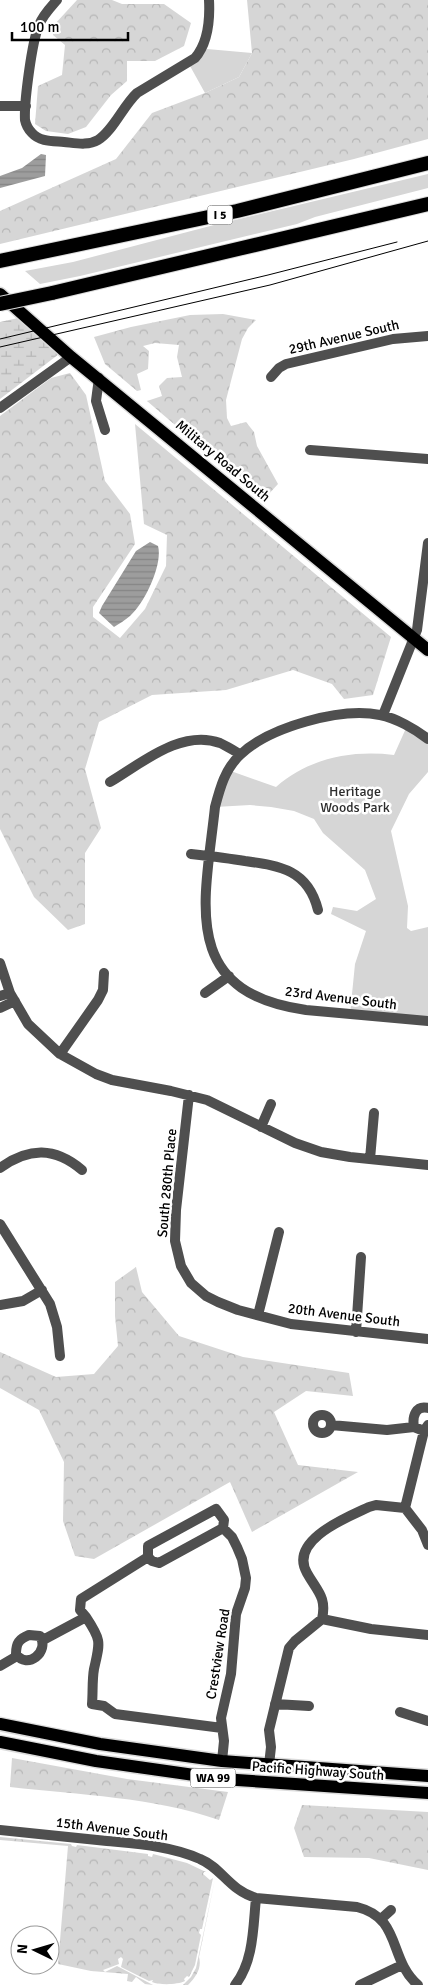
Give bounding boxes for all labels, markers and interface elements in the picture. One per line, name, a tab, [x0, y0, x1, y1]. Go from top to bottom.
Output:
scale bar	[12, 10, 129, 42]
text: 100 m	[20, 18, 60, 36]
road number: I 5	[208, 206, 232, 224]
street label: 29th Avenue South	[287, 316, 401, 358]
street label: Military Road South	[172, 416, 274, 506]
park label: Heritage Woods Park	[320, 783, 390, 816]
street label: 23rd Avenue South	[284, 983, 398, 1013]
street label: South 280th Place	[154, 1128, 180, 1238]
street label: 20th Avenue South	[287, 1300, 401, 1330]
street label: Crestview Road	[202, 1607, 234, 1701]
street label: Pacific Highway South	[251, 1758, 385, 1784]
road number: WA 99	[190, 1769, 236, 1788]
street label: 15th Avenue South	[55, 1814, 169, 1844]
north arrow	[10, 1925, 60, 1975]
text: N	[14, 1943, 31, 1955]

